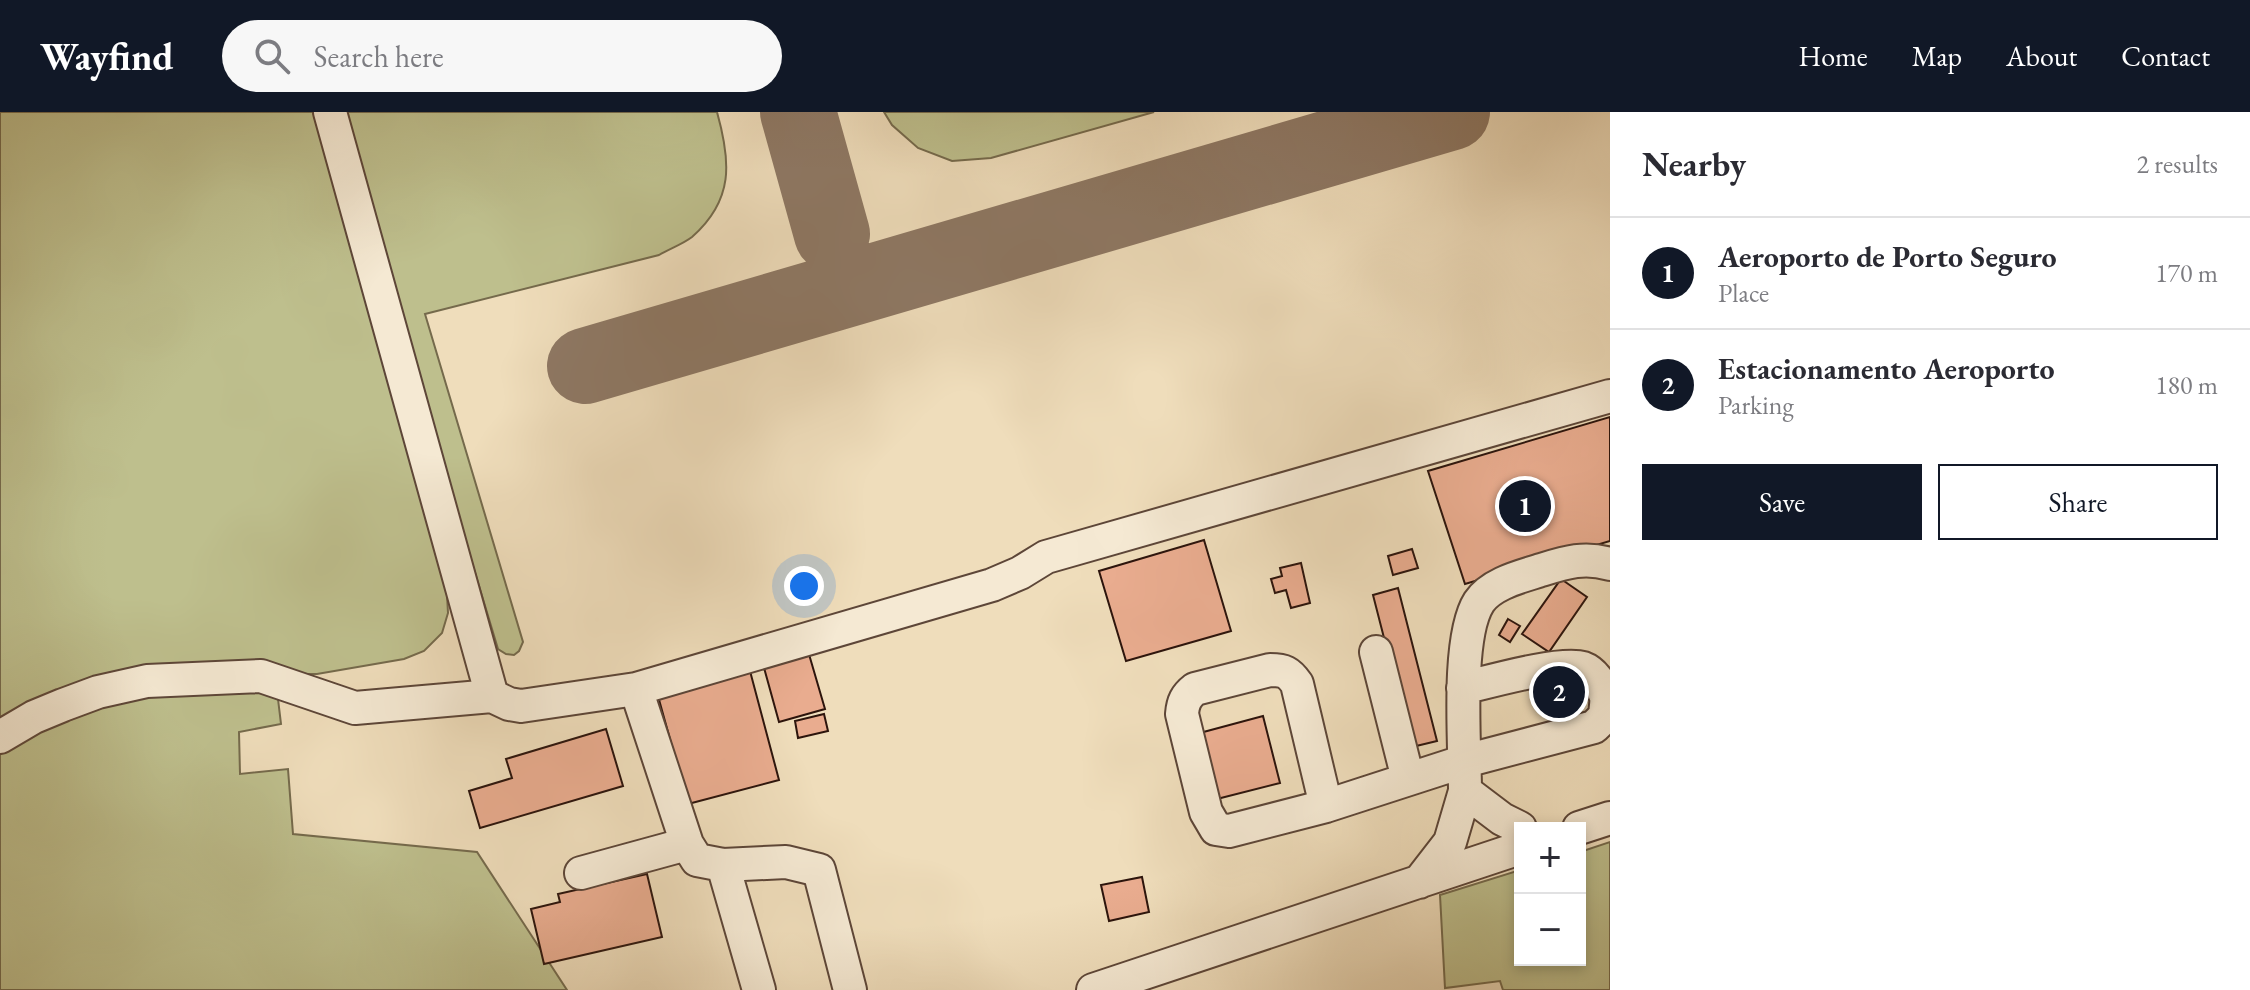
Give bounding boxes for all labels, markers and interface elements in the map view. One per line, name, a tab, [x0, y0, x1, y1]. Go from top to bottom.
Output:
search box	[222, 20, 782, 92]
text: Wayfind	[40, 32, 174, 81]
icon: search	[250, 34, 294, 78]
text: Search here	[314, 37, 444, 76]
text: Home	[1798, 38, 1868, 74]
text: Map	[1912, 38, 1962, 74]
text: About	[2006, 38, 2077, 74]
text: Contact	[2121, 38, 2210, 74]
text: Nearby	[1642, 142, 1746, 186]
text: 2 results	[2137, 147, 2218, 181]
text: Aeroporto de Porto Seguro	[1718, 237, 2057, 276]
text: 1	[1661, 256, 1675, 290]
text: 170 m	[2155, 256, 2218, 290]
text: Place	[1718, 276, 1769, 310]
text: Estacionamento Aeroporto	[1718, 349, 2055, 388]
text: 2	[1661, 368, 1675, 402]
text: 180 m	[2155, 368, 2218, 402]
text: Parking	[1718, 388, 1794, 422]
button: Save	[1642, 464, 1922, 540]
button: Share	[1938, 464, 2218, 540]
pin: 1	[1499, 476, 1551, 536]
your location	[784, 566, 824, 606]
pin: 2	[1533, 662, 1585, 722]
map controls	[1514, 822, 1586, 966]
button: +	[1514, 822, 1586, 894]
button: −	[1514, 894, 1586, 966]

